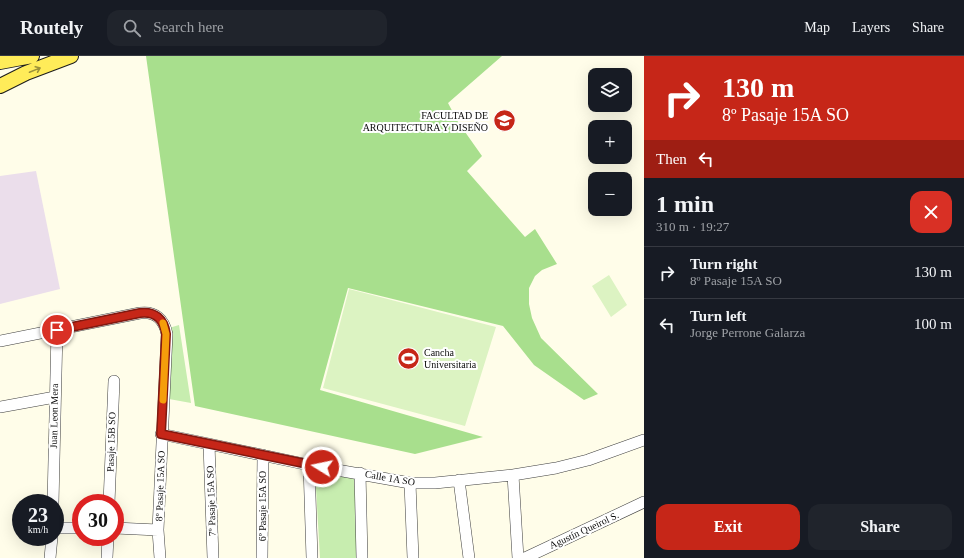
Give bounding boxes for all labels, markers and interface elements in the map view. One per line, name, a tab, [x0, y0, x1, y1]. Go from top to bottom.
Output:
search box	[107, 10, 387, 46]
text: Routely	[20, 17, 83, 38]
icon: search	[121, 17, 143, 39]
text: Search here	[153, 19, 224, 35]
text: Map	[804, 20, 830, 35]
text: Layers	[852, 20, 890, 35]
text: Share	[912, 20, 944, 35]
one-way arrow	[28, 65, 40, 73]
map controls	[588, 68, 632, 216]
button: layers	[588, 68, 632, 112]
icon: right	[656, 72, 708, 124]
text: 130 m	[722, 72, 794, 103]
text: 8º Pasaje 15A SO	[722, 105, 849, 125]
school or university icon: FACULTAD DE ARQUITECTURA Y DISEÑO	[491, 108, 517, 134]
place label: FACULTAD DE ARQUITECTURA Y DISEÑO	[363, 110, 488, 133]
button: +	[588, 120, 632, 164]
icon: left	[695, 148, 717, 170]
text: Then	[656, 151, 687, 167]
button: −	[588, 172, 632, 216]
text: 1 min	[656, 191, 714, 217]
button: close	[910, 191, 952, 233]
text: 310 m · 19:27	[656, 219, 729, 234]
text: Turn right	[690, 256, 757, 272]
icon: right	[656, 262, 678, 284]
text: 130 m	[914, 264, 952, 280]
text: 8º Pasaje 15A SO	[690, 273, 782, 288]
text: Turn left	[690, 308, 747, 324]
pin	[40, 313, 74, 347]
icon: left	[656, 314, 678, 336]
text: 100 m	[914, 316, 952, 332]
icon: arrive	[46, 319, 68, 341]
text: Jorge Perrone Galarza	[690, 325, 805, 340]
sports icon: Cancha Universitaria	[396, 345, 422, 371]
place label: Cancha Universitaria	[424, 347, 477, 370]
street label: Juan Leon Mera	[48, 383, 60, 449]
street label: Pasaje 15B SO	[104, 412, 118, 472]
position arrow	[301, 446, 343, 488]
street label: 8º Pasaje 15A SO	[153, 451, 167, 521]
street label: 7º Pasaje 15A SO	[204, 466, 218, 536]
street label: Calle 1A SO	[364, 468, 416, 488]
street label: 6º Pasaje 15A SO	[257, 471, 268, 541]
speed limit sign: 30	[72, 494, 124, 546]
text: 23	[28, 504, 48, 526]
button: Exit	[656, 504, 800, 550]
button: Share	[808, 504, 952, 550]
street label: Agustín Queirol S.	[548, 509, 620, 551]
text: km/h	[28, 524, 48, 535]

